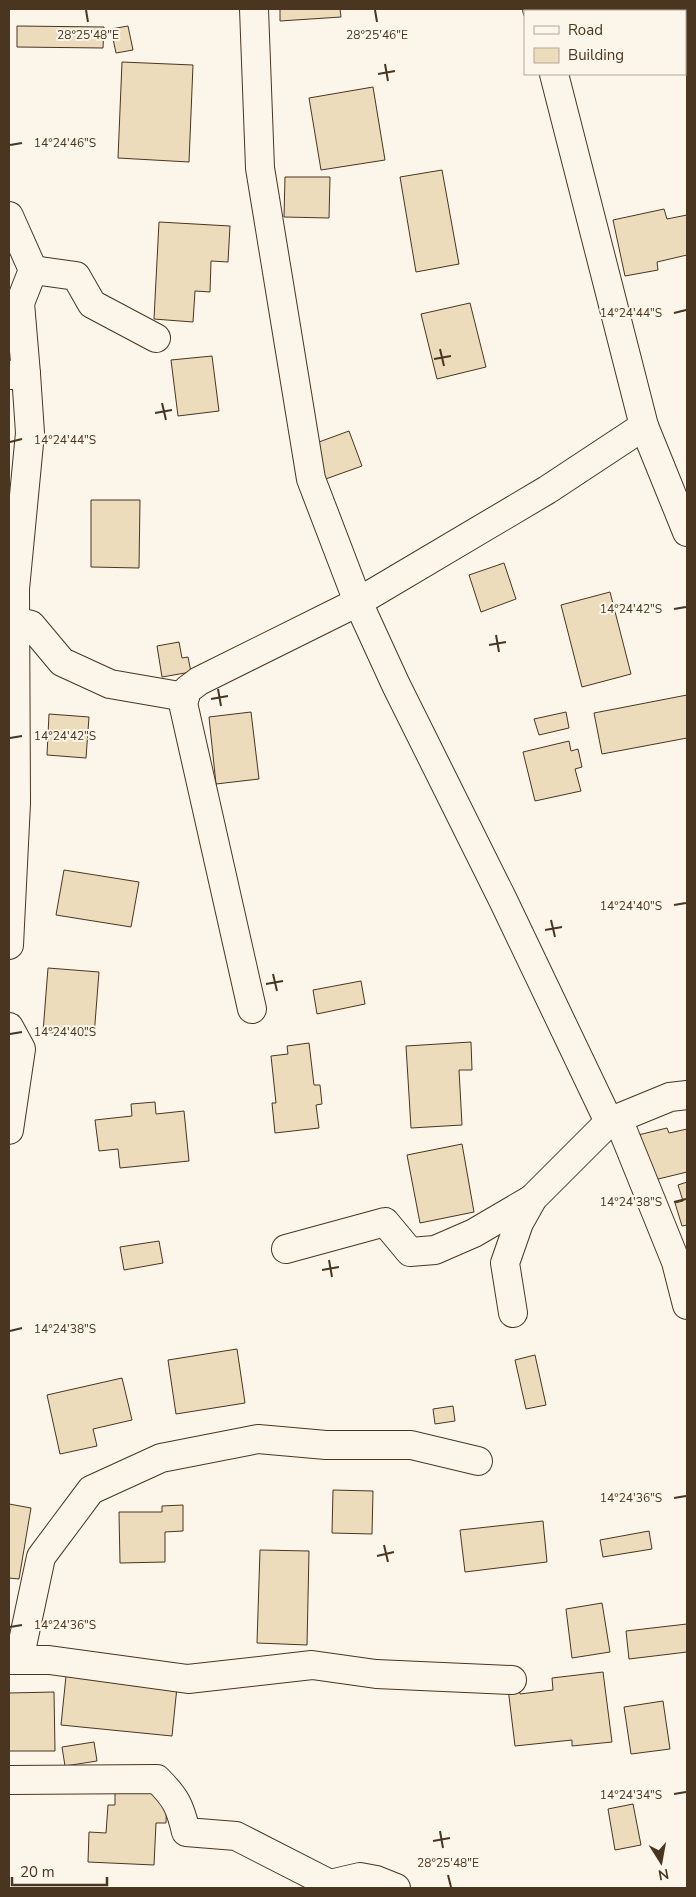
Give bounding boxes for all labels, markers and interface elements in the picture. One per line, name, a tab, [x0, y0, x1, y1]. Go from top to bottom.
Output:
legend	[524, 10, 686, 75]
text: Road	[568, 20, 603, 40]
text: 28°25'48"E	[57, 27, 119, 43]
text: 28°25'46"E	[346, 27, 408, 43]
text: Building	[568, 45, 624, 65]
text: 14°24'46"S	[34, 135, 96, 151]
text: 14°24'44"S	[600, 305, 662, 321]
text: 14°24'44"S	[34, 432, 96, 448]
text: 14°24'42"S	[600, 601, 662, 617]
text: 14°24'42"S	[34, 728, 96, 744]
text: 14°24'40"S	[600, 898, 662, 914]
text: 14°24'40"S	[34, 1024, 96, 1040]
text: 14°24'38"S	[600, 1194, 662, 1210]
text: 14°24'38"S	[34, 1321, 96, 1337]
text: 14°24'36"S	[600, 1490, 662, 1506]
text: 14°24'36"S	[34, 1617, 96, 1633]
text: 14°24'34"S	[600, 1787, 662, 1803]
north arrow	[636, 1837, 686, 1887]
scale bar	[12, 1854, 108, 1886]
text: 28°25'48"E	[417, 1855, 479, 1871]
text: 20 m	[20, 1862, 55, 1882]
text: N	[656, 1864, 670, 1885]

